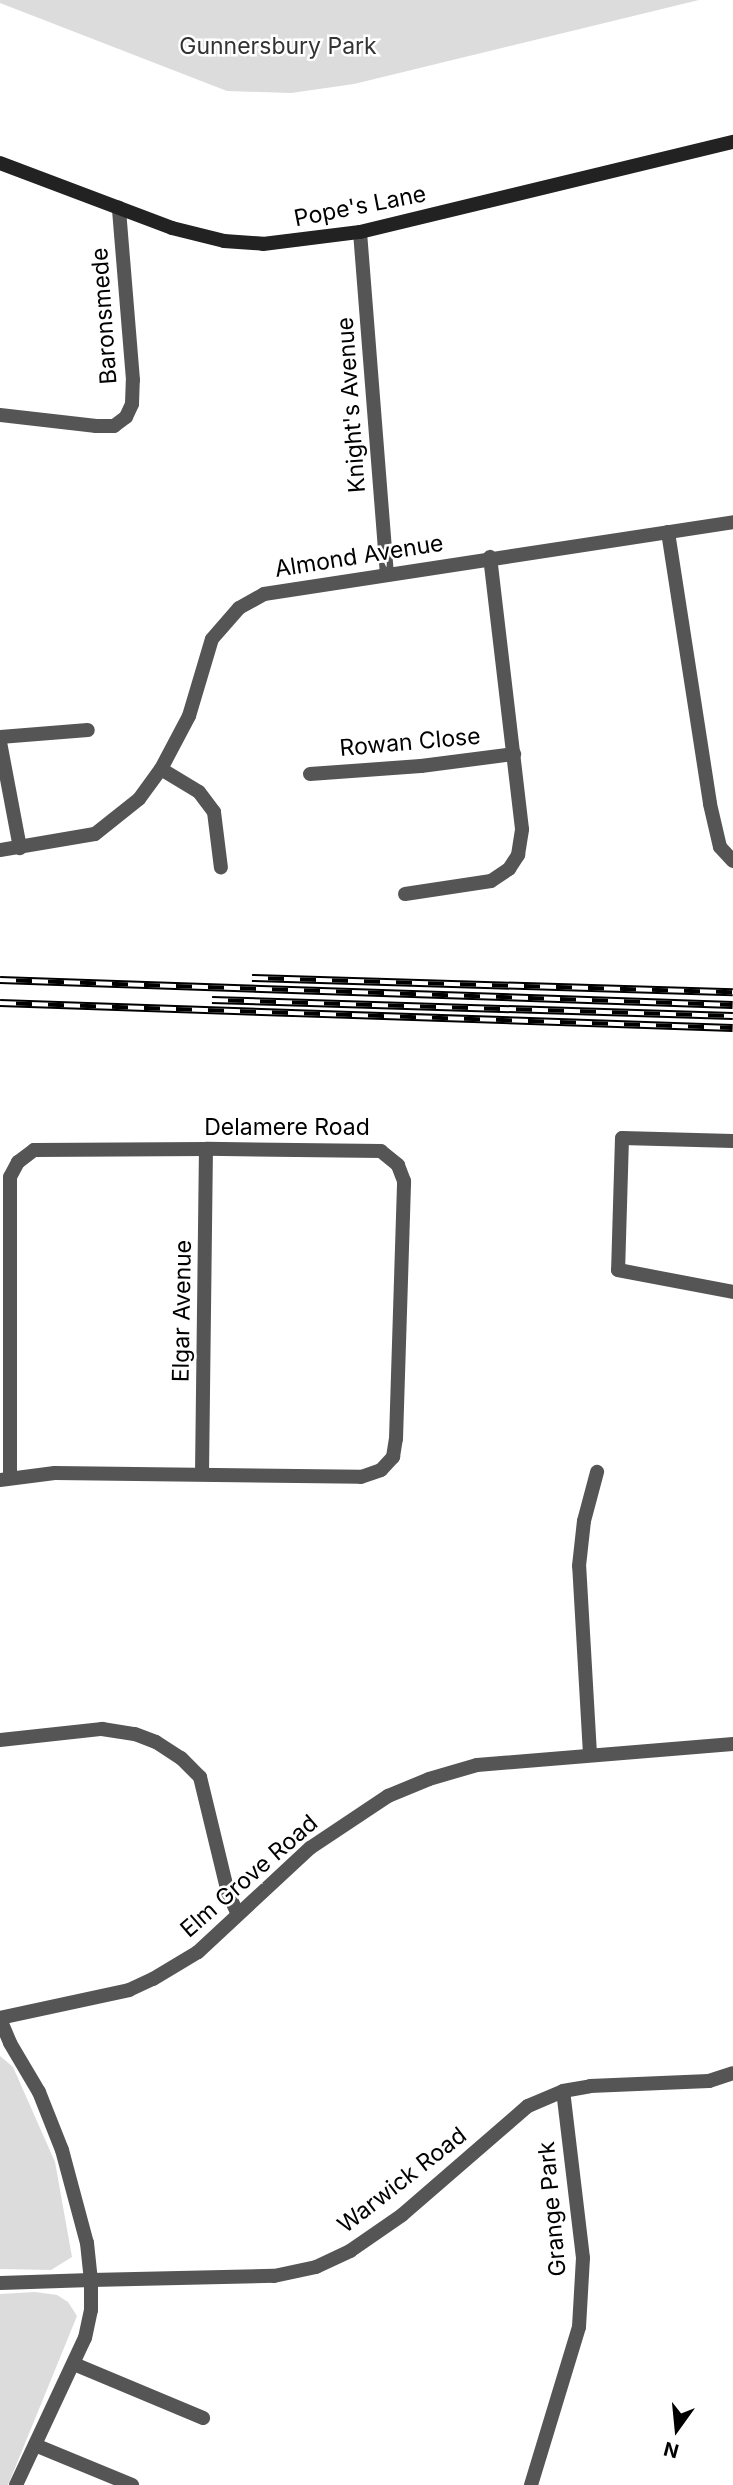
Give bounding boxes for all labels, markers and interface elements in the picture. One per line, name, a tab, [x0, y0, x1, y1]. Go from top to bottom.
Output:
park label: Gunnersbury Park	[179, 32, 377, 60]
street label: Pope's Lane	[292, 180, 428, 232]
street label: Baronsmede	[85, 247, 123, 385]
street label: Knight's Avenue	[331, 316, 371, 494]
street label: Almond Avenue	[273, 529, 445, 583]
street label: Rowan Close	[338, 722, 482, 762]
street label: Delamere Road	[204, 1113, 370, 1141]
street label: Elgar Avenue	[167, 1240, 197, 1382]
street label: Elm Grove Road	[175, 1809, 323, 1943]
street label: Warwick Road	[332, 2121, 472, 2239]
street label: Grange Park	[532, 2140, 572, 2278]
north arrow	[642, 2394, 712, 2464]
text: N	[661, 2437, 681, 2463]

